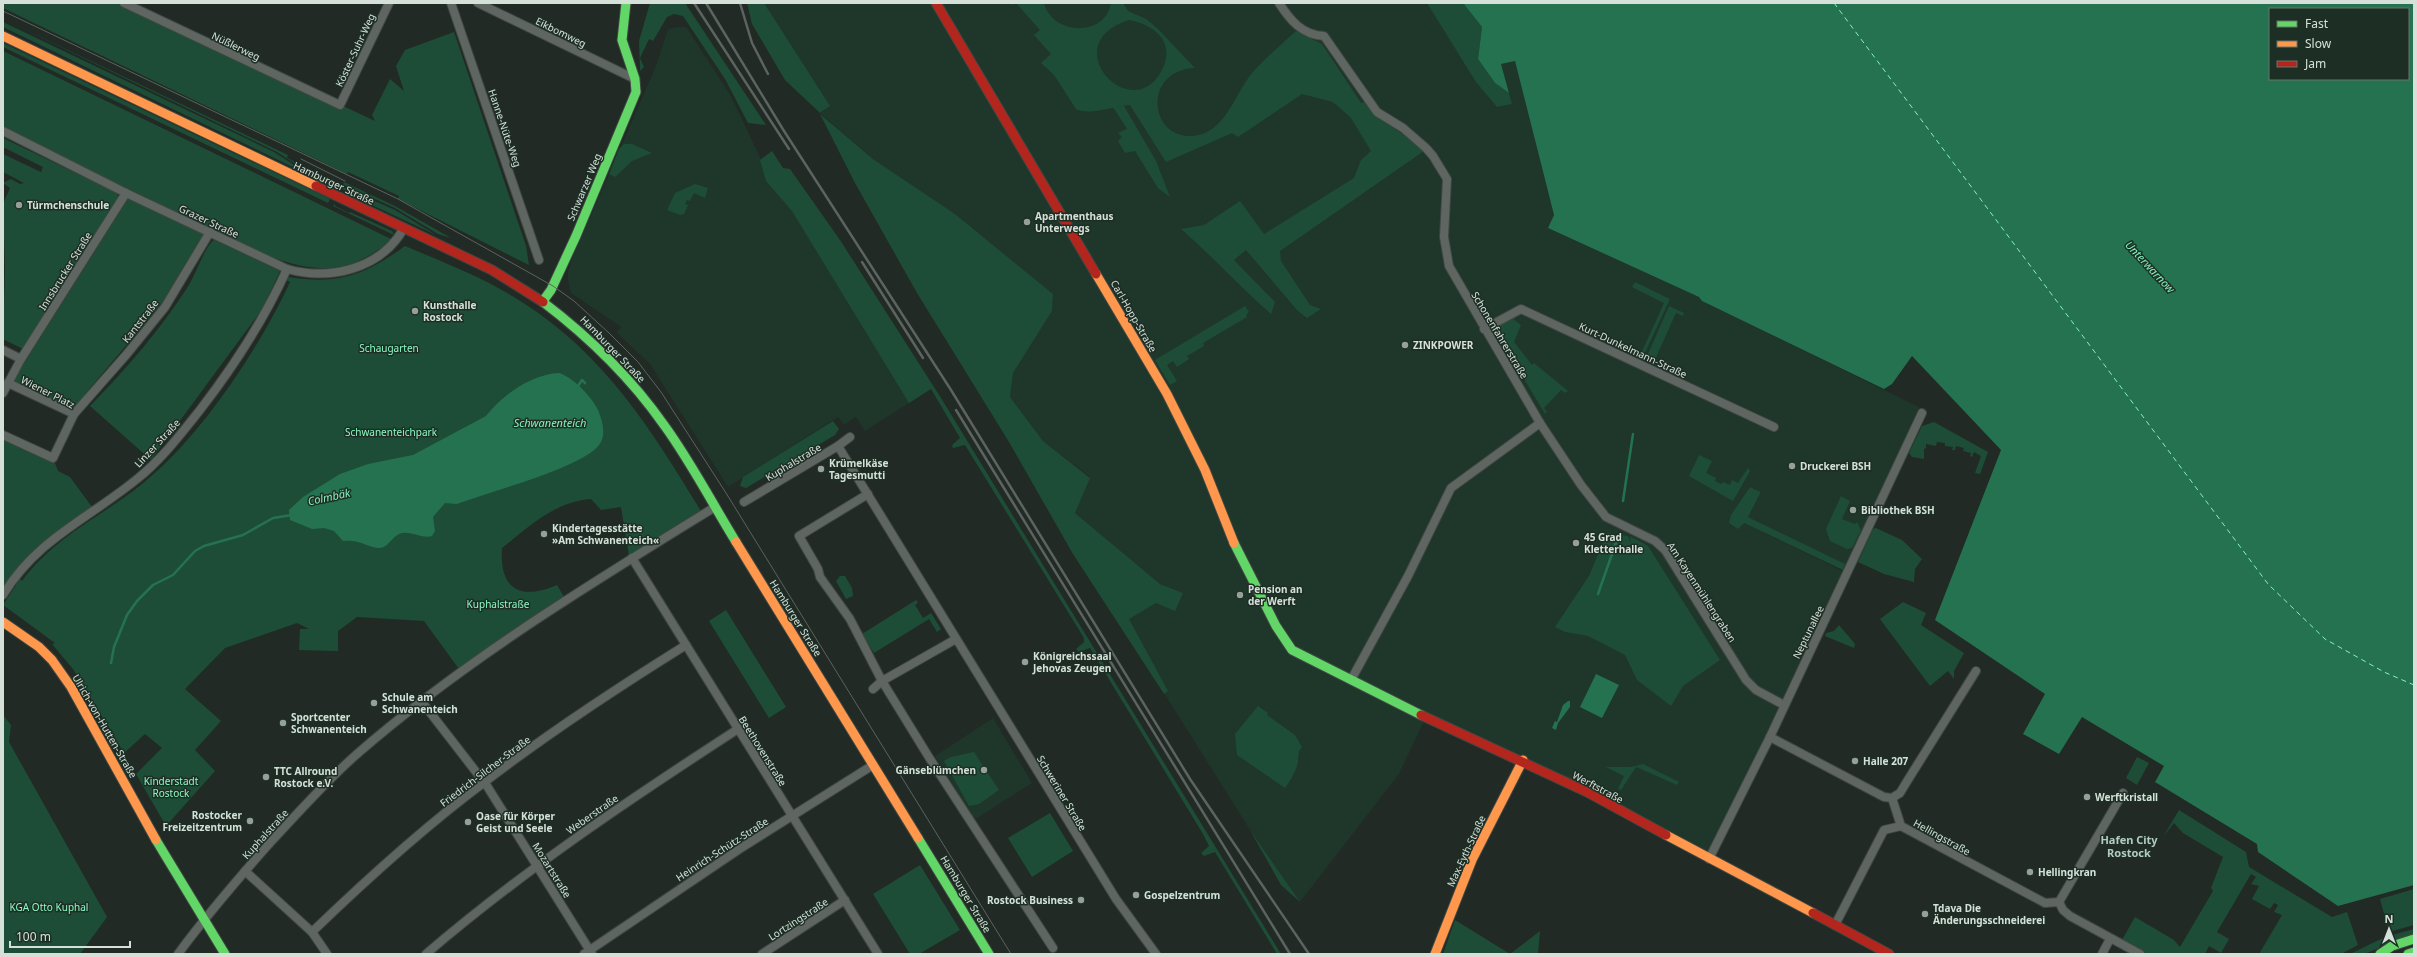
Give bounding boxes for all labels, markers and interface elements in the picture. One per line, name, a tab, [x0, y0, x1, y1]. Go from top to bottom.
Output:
legend	[2269, 8, 2409, 80]
street label: Köster-Suhr-Weg	[332, 11, 378, 89]
street label: Eikbomweg	[533, 14, 589, 50]
text: Fast	[2305, 15, 2329, 32]
street label: Nüßlerweg	[210, 28, 262, 64]
text: Slow	[2305, 35, 2332, 52]
text: Jam	[2304, 55, 2326, 72]
street label: Hanne-Nüte-Weg	[485, 87, 525, 169]
street label: Schwarzer Weg	[563, 151, 605, 223]
street label: Hamburger Straße	[291, 158, 377, 208]
place label: Türmchenschule	[27, 198, 109, 212]
marker: Türmchenschule	[14, 200, 24, 210]
street label: Grazer Straße	[177, 201, 242, 241]
place label: Apartmenthaus Unterwegs	[1035, 209, 1114, 235]
marker: Apartmenthaus Unterwegs	[1022, 217, 1032, 227]
street label: Innsbrucker Straße	[35, 229, 95, 313]
water label: Unterwarnow	[2122, 237, 2179, 297]
street label: Carl-Hopp-Straße	[1108, 277, 1161, 355]
street label: Schonenfahrerstraße	[1468, 289, 1532, 381]
street label: Kantstraße	[119, 296, 162, 346]
place label: Kunsthalle Rostock	[423, 298, 476, 324]
marker: Kunsthalle Rostock	[410, 306, 420, 316]
street label: Hamburger Straße	[577, 313, 649, 386]
street label: Kurt-Dunkelmann-Straße	[1577, 319, 1690, 381]
place label: ZINKPOWER	[1413, 338, 1474, 352]
marker: ZINKPOWER	[1400, 340, 1410, 350]
park label: Schaugarten	[359, 341, 419, 355]
street label: Wiener Platz	[19, 372, 78, 412]
street label: Linzer Straße	[131, 415, 183, 470]
water label: Schwanenteich	[514, 415, 586, 430]
park label: Schwanenteichpark	[345, 425, 438, 439]
street label: Kuphalstraße	[762, 440, 824, 484]
place label: Krümelkäse Tagesmutti	[829, 456, 889, 482]
place label: Druckerei BSH	[1800, 459, 1871, 473]
marker: Druckerei BSH	[1787, 461, 1797, 471]
marker: Krümelkäse Tagesmutti	[816, 464, 826, 474]
water label: Colmbäk	[306, 485, 352, 508]
place label: Bibliothek BSH	[1861, 503, 1935, 517]
marker: Bibliothek BSH	[1848, 505, 1858, 515]
place label: Kindertagesstätte »Am Schwanenteich«	[552, 521, 659, 547]
marker: Kindertagesstätte »Am Schwanenteich«	[539, 529, 549, 539]
place label: 45 Grad Kletterhalle	[1584, 530, 1643, 556]
marker: 45 Grad Kletterhalle	[1571, 538, 1581, 548]
street label: Am Kayenmühlengraben	[1664, 539, 1740, 645]
street label: Hamburger Straße	[767, 577, 825, 659]
place label: Pension an der Werft	[1248, 582, 1303, 608]
marker: Pension an der Werft	[1235, 590, 1245, 600]
park label: Kuphalstraße	[467, 597, 530, 611]
street label: Neptunallee	[1789, 603, 1827, 661]
place label: Königreichssaal Jehovas Zeugen	[1032, 649, 1112, 675]
marker: Königreichssaal Jehovas Zeugen	[1020, 657, 1030, 667]
street label: Ulrich-von-Hutten-Straße	[69, 671, 141, 781]
place label: Schule am Schwanenteich	[382, 690, 458, 716]
marker: Schule am Schwanenteich	[369, 698, 379, 708]
place label: Sportcenter Schwanenteich	[291, 710, 367, 736]
street label: Beethovenstraße	[736, 713, 790, 789]
marker: Sportcenter Schwanenteich	[278, 718, 288, 728]
street label: Friedrich-Silcher-Straße	[437, 732, 533, 810]
street label: Schweriner Straße	[1034, 753, 1090, 834]
place label: Halle 207	[1863, 754, 1909, 768]
marker: Halle 207	[1850, 756, 1860, 766]
place label: Gänseblümchen	[896, 763, 976, 777]
place label: TTC Allround Rostock e.V.	[274, 764, 337, 790]
marker: Gänseblümchen	[979, 765, 989, 775]
street label: Werftstraße	[1570, 768, 1626, 806]
marker: TTC Allround Rostock e.V.	[261, 772, 271, 782]
park label: Kinderstadt Rostock	[144, 774, 199, 800]
place label: Werftkristall	[2095, 790, 2158, 804]
street label: Weberstraße	[563, 791, 621, 837]
marker: Werftkristall	[2082, 792, 2092, 802]
street label: Kuphalstraße	[239, 806, 291, 862]
place label: Rostocker Freizeitzentrum	[163, 808, 243, 834]
place label: Oase für Körper Geist und Seele	[476, 809, 556, 835]
street label: Max-Eyth-Straße	[1443, 813, 1489, 889]
street label: Heinrich-Schütz-Straße	[673, 814, 771, 884]
marker: Rostocker Freizeitzentrum	[245, 816, 255, 826]
street label: Hellingstraße	[1911, 816, 1973, 859]
marker: Oase für Körper Geist und Seele	[463, 817, 473, 827]
district label: Hafen City Rostock	[2100, 832, 2158, 860]
street label: Mozartstraße	[529, 840, 575, 901]
street label: Hamburger Straße	[937, 853, 995, 936]
place label: Hellingkran	[2038, 865, 2096, 879]
marker: Hellingkran	[2025, 867, 2035, 877]
place label: Gospelzentrum	[1144, 888, 1220, 902]
marker: Gospelzentrum	[1131, 890, 1141, 900]
place label: Rostock Business	[987, 893, 1073, 907]
street label: Lortzingstraße	[765, 894, 831, 944]
marker: Rostock Business	[1076, 895, 1086, 905]
park label: KGA Otto Kuphal	[10, 900, 88, 914]
place label: Tdava Die Änderungsschneiderei	[1933, 901, 2045, 927]
marker: Tdava Die Änderungsschneiderei	[1920, 909, 1930, 919]
north arrow	[2369, 909, 2409, 949]
text: N	[2385, 911, 2393, 926]
scale bar	[10, 923, 130, 949]
text: 100 m	[16, 928, 51, 945]

